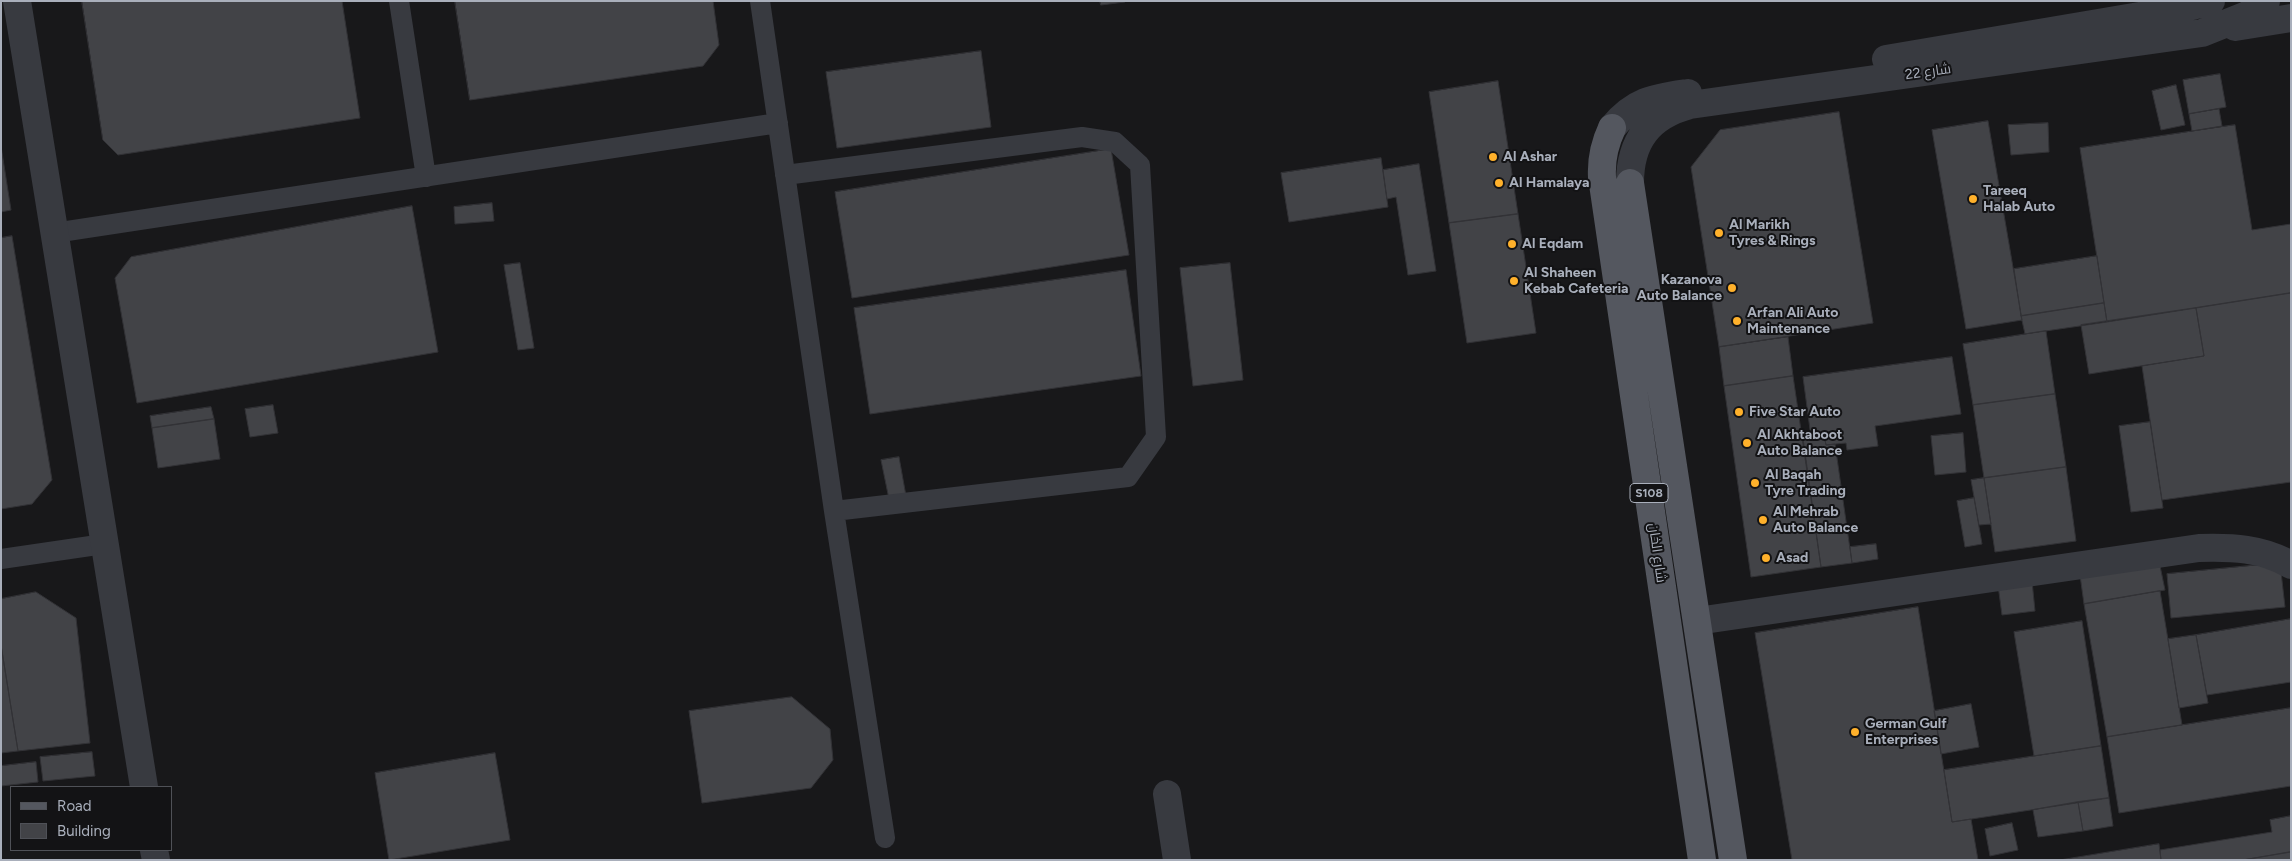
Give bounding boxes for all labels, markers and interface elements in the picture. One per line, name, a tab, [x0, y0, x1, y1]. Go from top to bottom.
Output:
street label: شارع 22	[1904, 60, 1952, 84]
place label: Al Ashar	[1503, 149, 1557, 165]
marker: Al Ashar	[1487, 151, 1499, 163]
place label: Al Hamalaya	[1509, 175, 1589, 191]
marker: Al Hamalaya	[1493, 177, 1505, 189]
place label: Tareeq Halab Auto	[1983, 183, 2055, 216]
marker: Tareeq Halab Auto	[1967, 193, 1979, 205]
place label: Al Marikh Tyres & Rings	[1729, 217, 1816, 250]
marker: Al Marikh Tyres & Rings	[1713, 227, 1725, 239]
place label: Al Eqdam	[1522, 236, 1583, 252]
marker: Al Eqdam	[1506, 238, 1518, 250]
place label: Al Shaheen Kebab Cafeteria	[1524, 265, 1629, 298]
place label: Kazanova Auto Balance	[1637, 272, 1722, 304]
marker: Al Shaheen Kebab Cafeteria	[1508, 275, 1520, 287]
marker: Kazanova Auto Balance	[1726, 282, 1738, 294]
place label: Arfan Ali Auto Maintenance	[1747, 305, 1838, 338]
marker: Arfan Ali Auto Maintenance	[1731, 315, 1743, 327]
place label: Five Star Auto	[1749, 404, 1841, 420]
marker: Five Star Auto	[1733, 406, 1745, 418]
place label: Al Akhtaboot Auto Balance	[1757, 427, 1842, 460]
marker: Al Akhtaboot Auto Balance	[1741, 437, 1753, 449]
place label: Al Baqah Tyre Trading	[1765, 467, 1846, 500]
marker: Al Baqah Tyre Trading	[1749, 477, 1761, 489]
road number: S108	[1630, 483, 1668, 502]
place label: Al Mehrab Auto Balance	[1773, 504, 1858, 536]
marker: Al Mehrab Auto Balance	[1757, 514, 1769, 526]
street label: شارع الخان	[1645, 522, 1669, 584]
place label: Asad	[1776, 550, 1808, 566]
marker: Asad	[1760, 552, 1772, 564]
place label: German Gulf Enterprises	[1865, 716, 1947, 749]
marker: German Gulf Enterprises	[1849, 726, 1861, 738]
legend	[10, 786, 172, 851]
text: Road	[57, 797, 92, 815]
text: Building	[57, 822, 111, 840]

